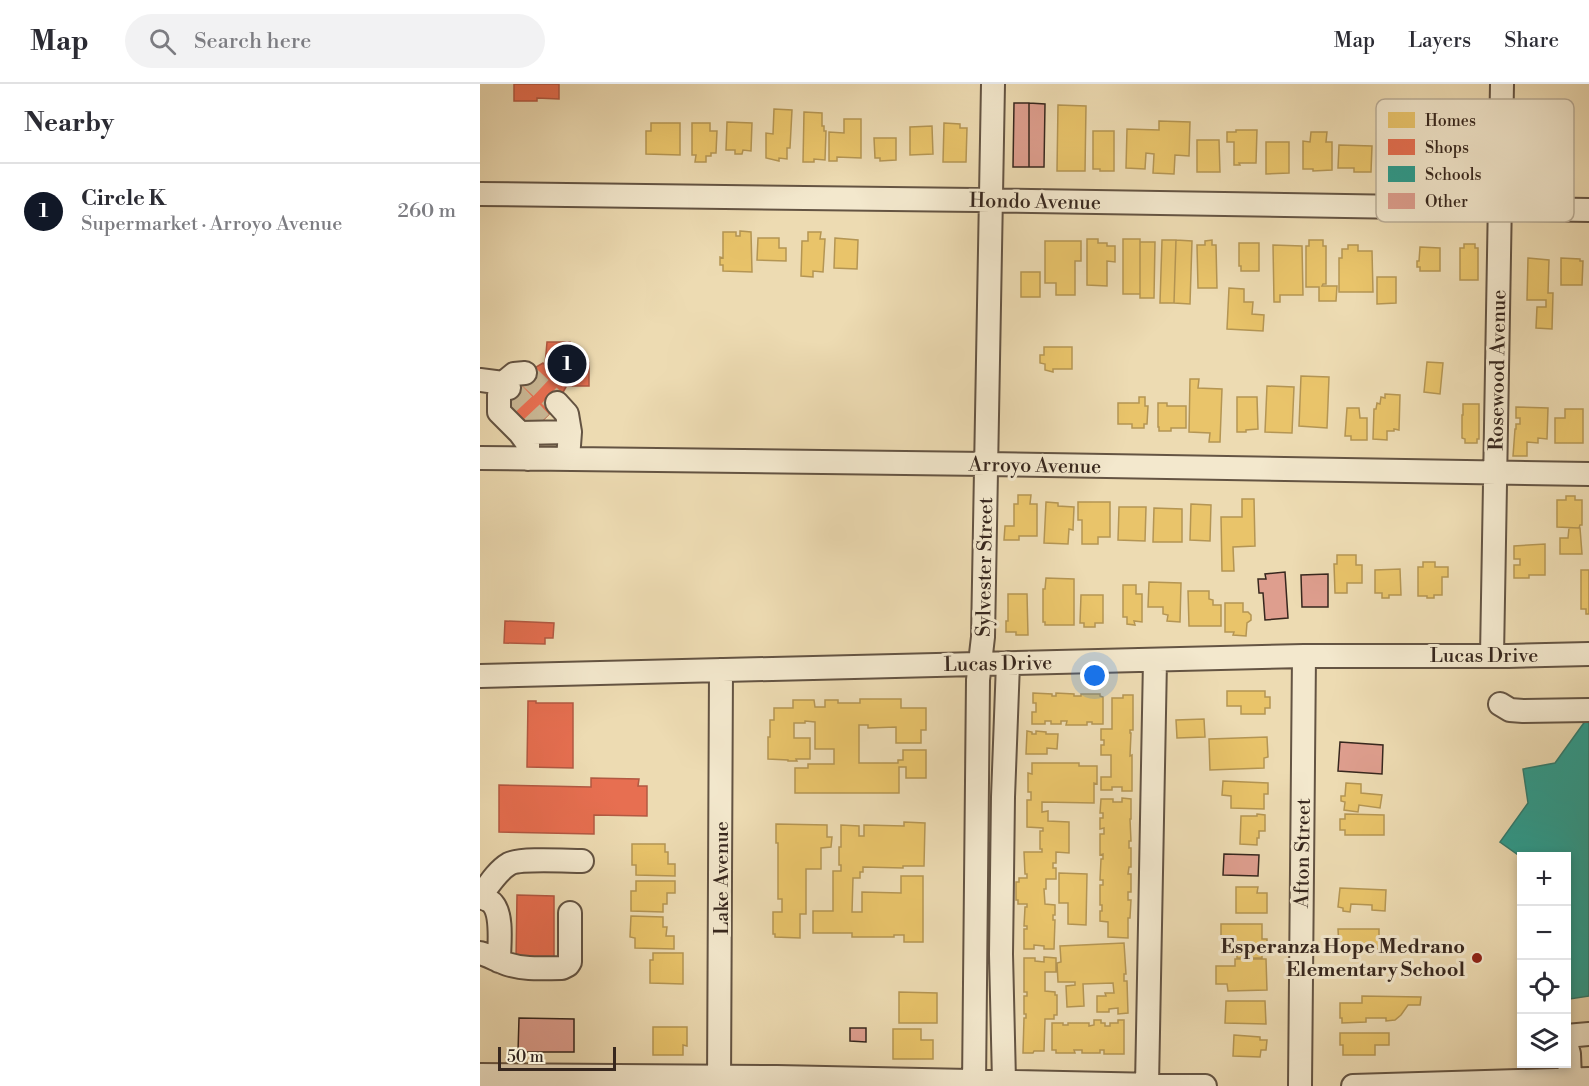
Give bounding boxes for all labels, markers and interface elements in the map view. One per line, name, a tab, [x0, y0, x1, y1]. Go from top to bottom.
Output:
search box	[125, 14, 545, 68]
text: Map	[30, 24, 89, 59]
icon: search	[146, 25, 179, 58]
text: Search here	[194, 28, 311, 55]
text: Map	[1334, 28, 1375, 54]
text: Layers	[1408, 28, 1471, 54]
text: Share	[1504, 28, 1559, 54]
legend	[1376, 99, 1574, 222]
text: Nearby	[24, 107, 114, 139]
text: Homes	[1425, 111, 1476, 131]
text: Shops	[1425, 138, 1469, 158]
text: Schools	[1425, 165, 1481, 185]
text: Circle K	[81, 185, 166, 212]
street label: Hondo Avenue	[969, 189, 1101, 216]
text: Other	[1425, 192, 1468, 212]
text: 1	[39, 199, 48, 224]
text: 260 m	[398, 199, 456, 224]
text: Supermarket · Arroyo Avenue	[81, 212, 342, 237]
street label: Rosewood Avenue	[1485, 289, 1512, 451]
pin: 1	[548, 342, 586, 386]
street label: Arroyo Avenue	[967, 453, 1101, 480]
street label: Sylvester Street	[972, 497, 999, 637]
street label: Lucas Drive	[1430, 644, 1538, 669]
street label: Lucas Drive	[943, 651, 1053, 678]
your location	[1080, 661, 1109, 690]
street label: Afton Street	[1290, 798, 1317, 909]
street label: Lake Avenue	[710, 821, 735, 935]
map controls	[1517, 852, 1571, 1068]
button: +	[1517, 852, 1571, 906]
button: −	[1517, 906, 1571, 960]
place label: Esperanza Hope Medrano Elementary School	[1221, 935, 1465, 983]
marker: Esperanza Hope Medrano Elementary School	[1470, 951, 1484, 965]
button: locate	[1517, 960, 1571, 1014]
button: layers	[1517, 1014, 1571, 1068]
scale bar	[498, 1044, 616, 1072]
text: 50 m	[507, 1047, 544, 1067]

